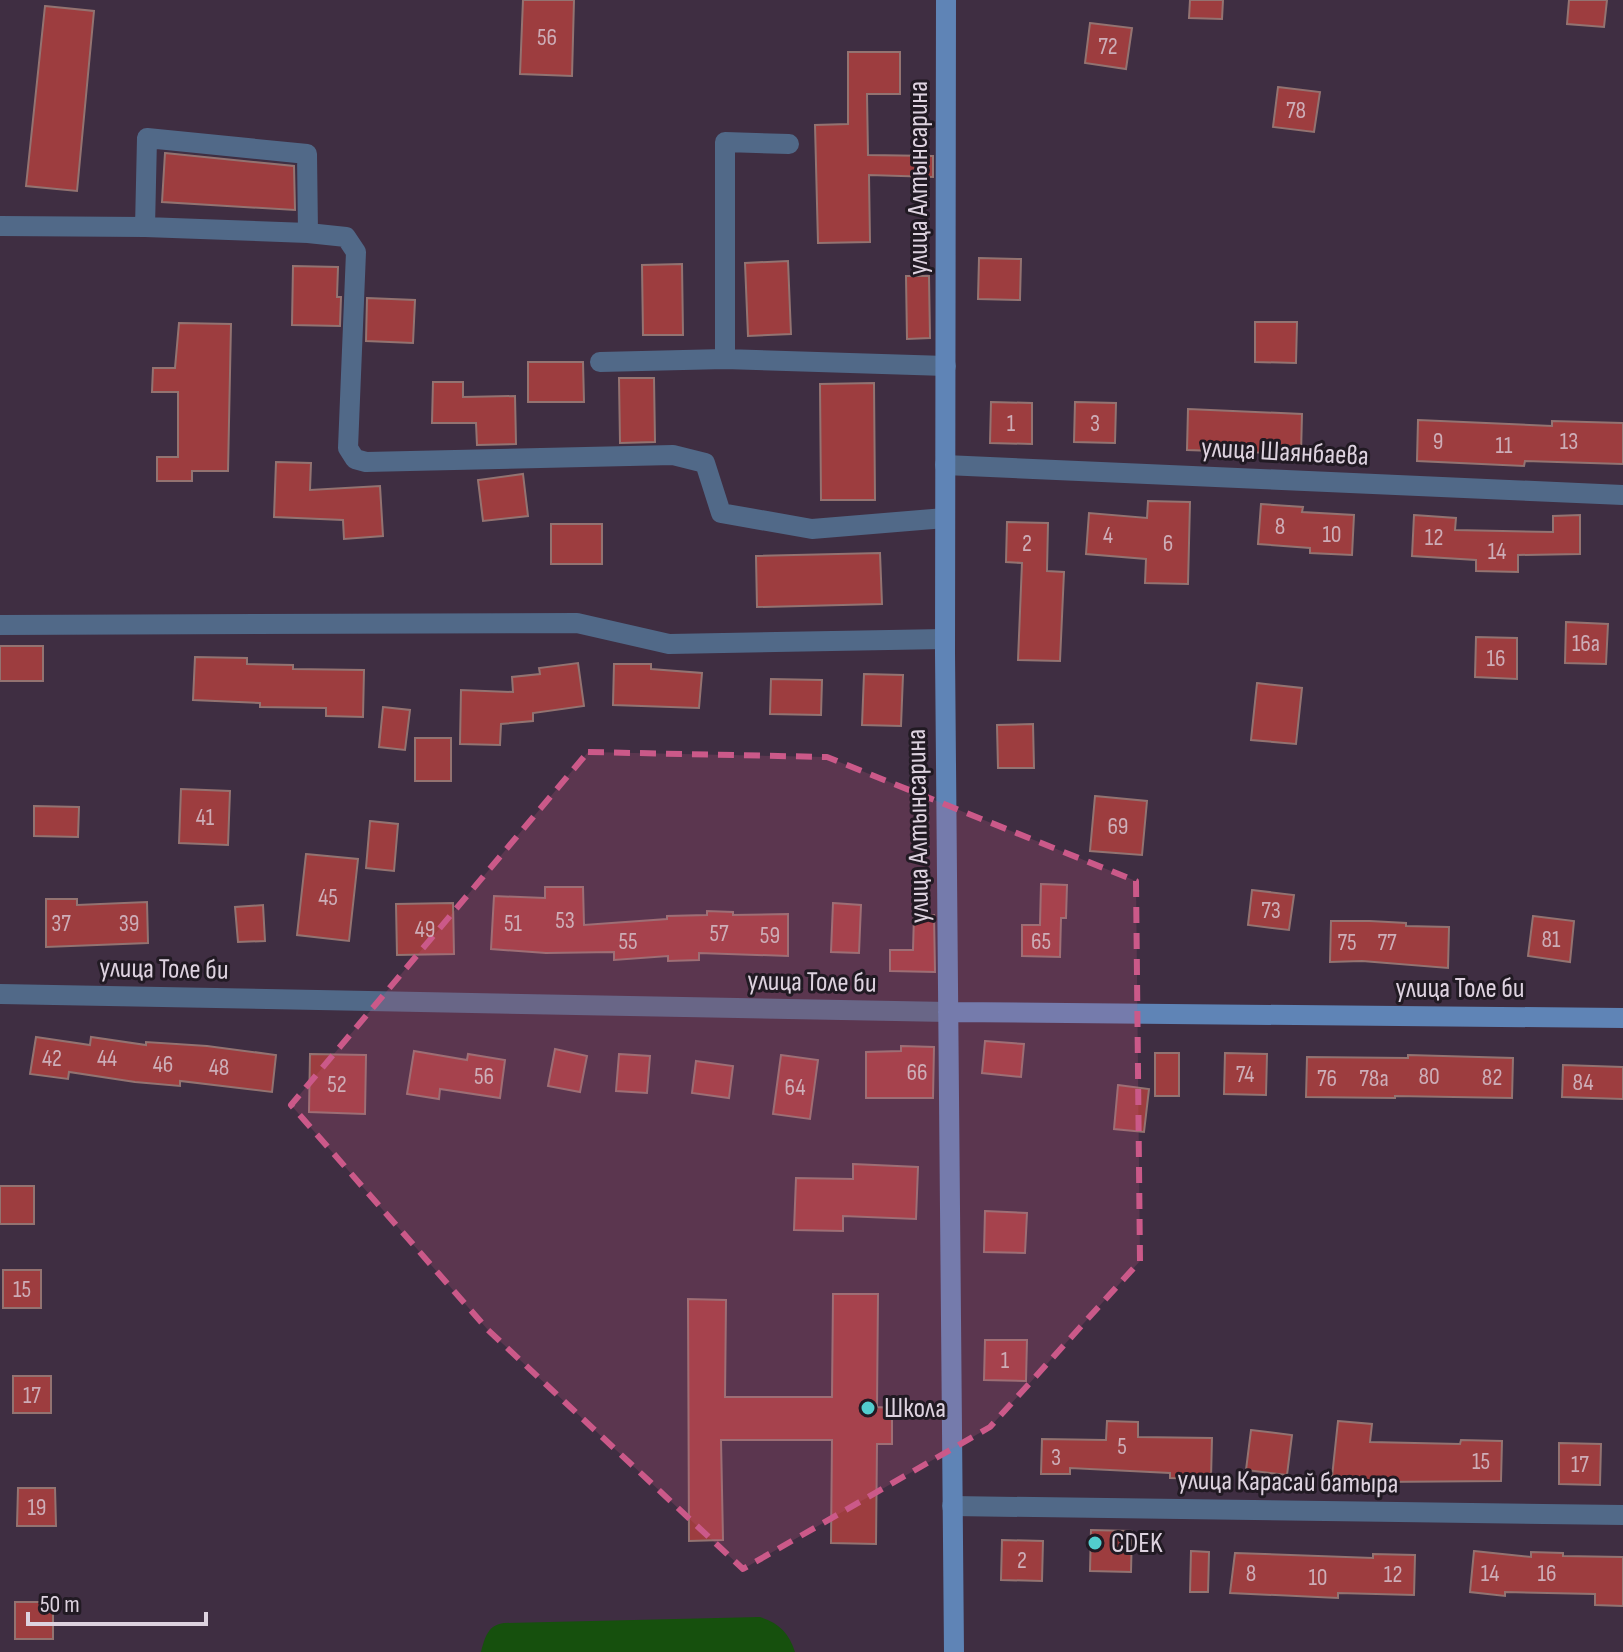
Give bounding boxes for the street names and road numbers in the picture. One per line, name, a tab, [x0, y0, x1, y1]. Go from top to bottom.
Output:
street label: улица Алтынсарина	[902, 81, 935, 275]
street label: улица Шаянбаева	[1200, 431, 1370, 473]
street label: улица Алтынсарина	[900, 729, 936, 923]
street label: улица Толе би	[99, 951, 229, 987]
street label: улица Толе би	[747, 964, 877, 1000]
street label: улица Толе би	[1395, 972, 1525, 1005]
street label: улица Карасай батыра	[1177, 1464, 1399, 1500]

